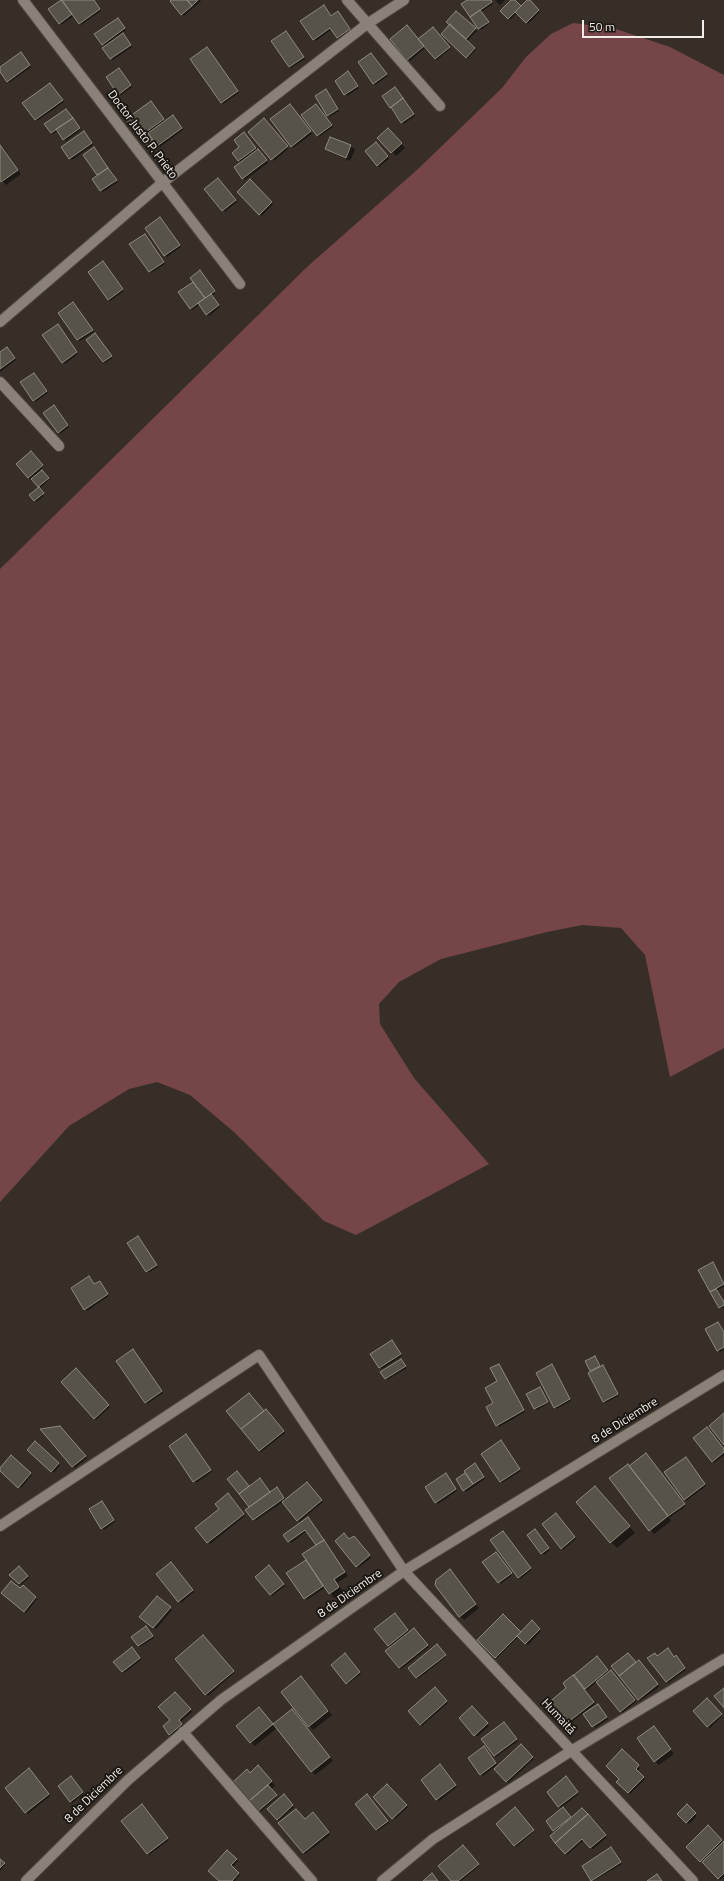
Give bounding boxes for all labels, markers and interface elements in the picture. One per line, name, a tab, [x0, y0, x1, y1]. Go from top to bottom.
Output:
scale bar	[584, 12, 706, 38]
text: 50 m	[589, 17, 615, 36]
street label: Doctor Justo P. Prieto	[104, 88, 180, 182]
street label: 8 de Diciembre	[589, 1395, 661, 1447]
street label: 8 de Diciembre	[315, 1567, 385, 1621]
street label: Humaitá	[538, 1696, 578, 1738]
street label: 8 de Diciembre	[62, 1764, 126, 1826]

